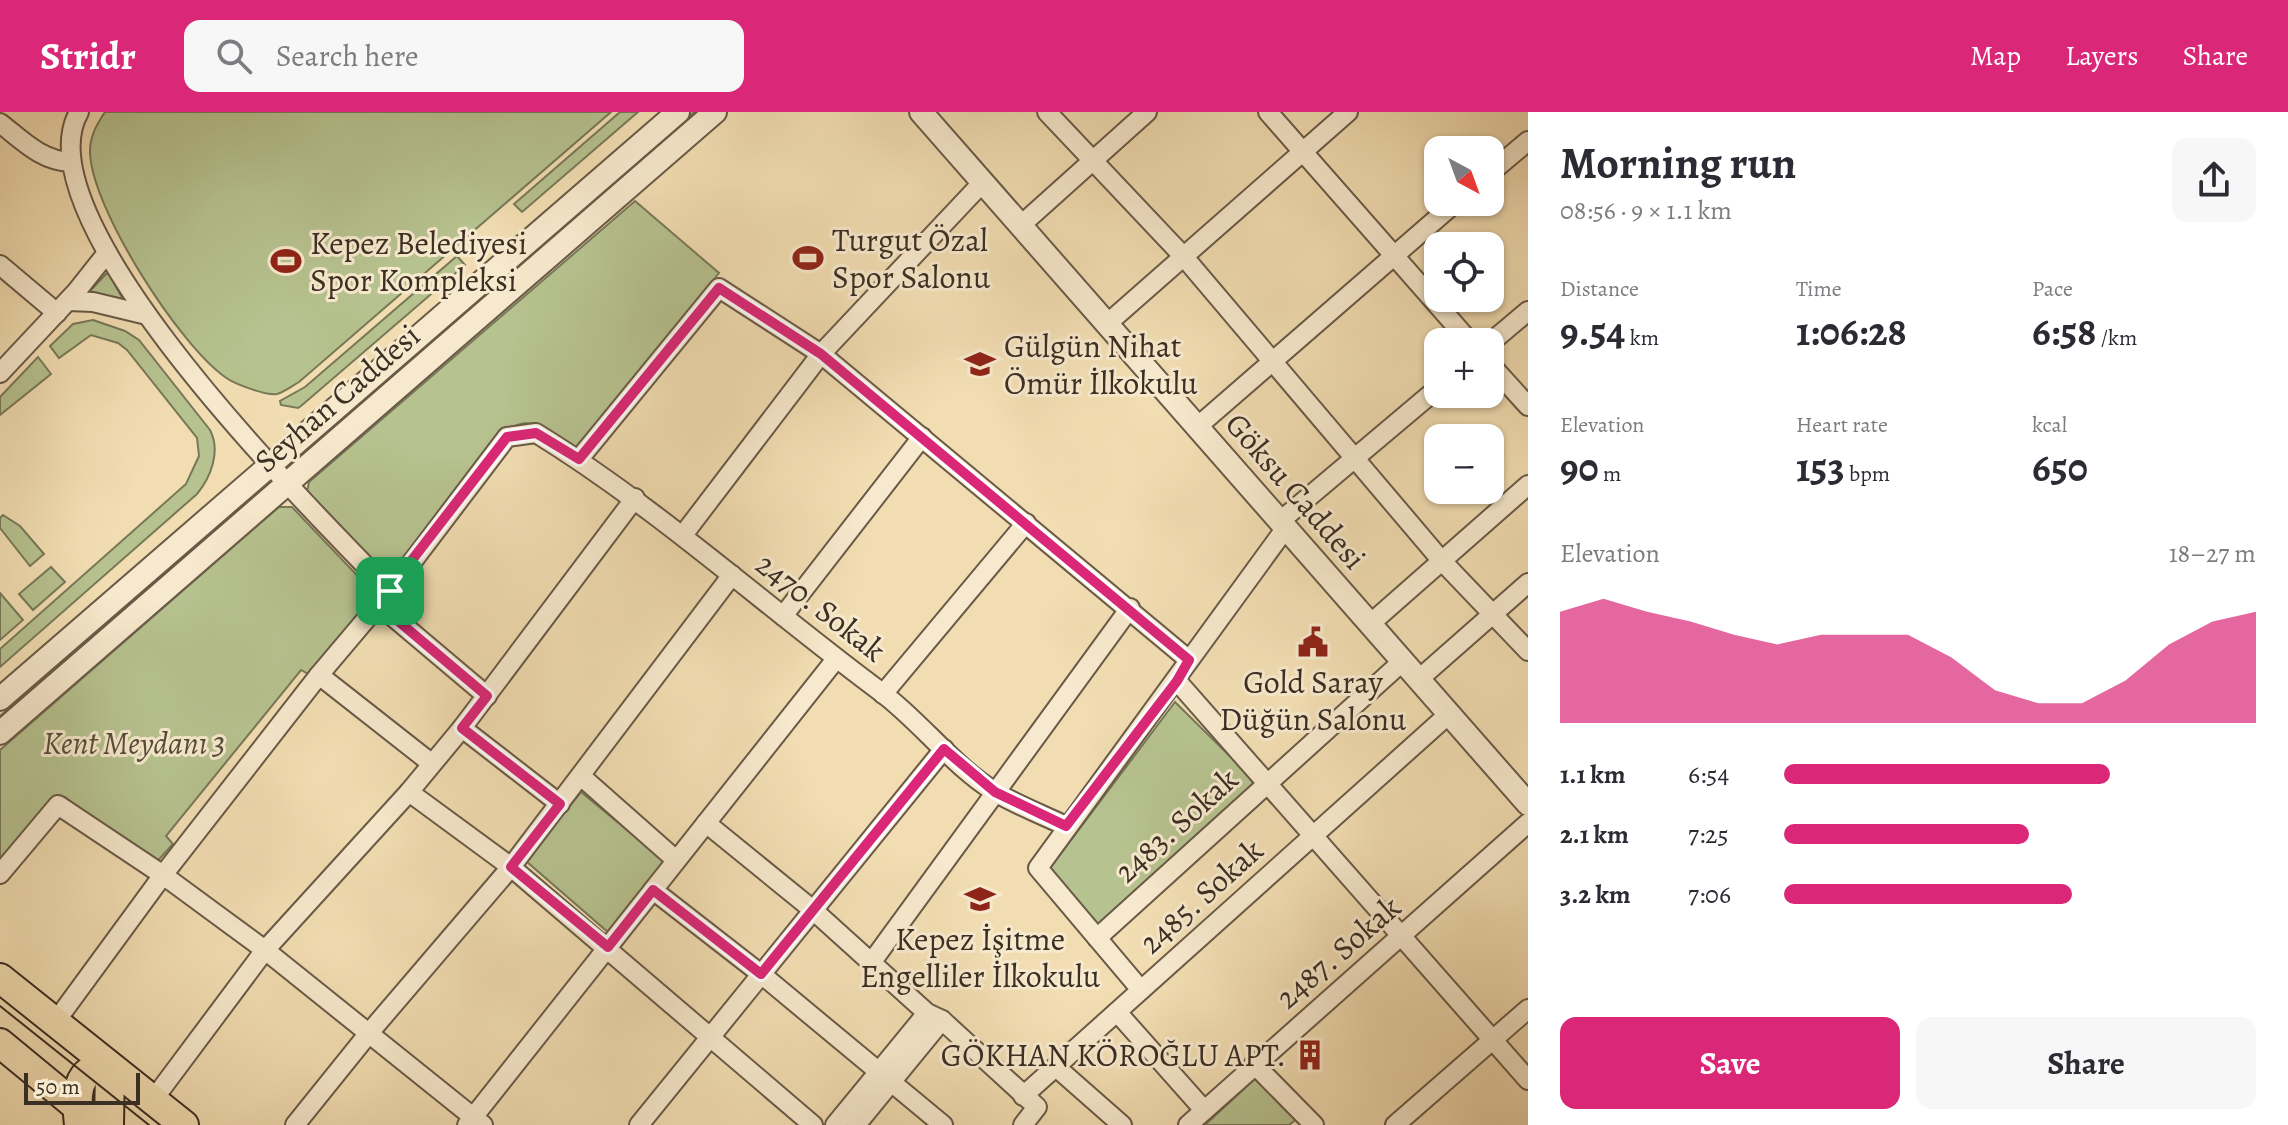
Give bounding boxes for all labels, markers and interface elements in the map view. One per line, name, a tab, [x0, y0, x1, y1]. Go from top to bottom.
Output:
search box	[184, 20, 744, 92]
text: Stridr	[40, 30, 136, 82]
icon: search	[212, 34, 256, 78]
text: Search here	[276, 36, 419, 76]
text: Map	[1970, 37, 2021, 75]
text: Layers	[2065, 37, 2138, 75]
text: Share	[2182, 37, 2248, 75]
text: Morning run	[1560, 133, 1796, 193]
north arrow	[1424, 136, 1504, 216]
map controls	[1424, 136, 1504, 504]
button: share	[2172, 138, 2256, 222]
text: 08:56 · 9 × 1.1 km	[1560, 193, 1732, 228]
place label: Turgut Özal Spor Salonu	[832, 218, 991, 299]
place label: Kepez Belediyesi Spor Kompleksi	[310, 221, 527, 302]
button: locate	[1424, 232, 1504, 312]
sports icon: Turgut Özal Spor Salonu	[791, 241, 825, 275]
sports icon: Kepez Belediyesi Spor Kompleksi	[269, 244, 303, 278]
text: Distance	[1560, 274, 1639, 304]
text: Time	[1796, 274, 1842, 304]
text: Pace	[2032, 274, 2073, 304]
text: 9.54	[1560, 304, 1625, 359]
text: 1:06:28	[1796, 304, 1907, 359]
text: 6:58	[2032, 304, 2096, 359]
street label: Seyhan Caddesi	[245, 314, 429, 482]
text: km	[1625, 323, 1659, 353]
text: /km	[2096, 323, 2137, 353]
place label: Gülgün Nihat Ömür İlkokulu	[1004, 324, 1198, 405]
button: +	[1424, 328, 1504, 408]
school or university icon: Gülgün Nihat Ömür İlkokulu	[963, 347, 997, 381]
street label: Göksu Caddesi	[1216, 403, 1376, 579]
text: Elevation	[1560, 410, 1644, 440]
text: Heart rate	[1796, 410, 1888, 440]
text: kcal	[2032, 410, 2067, 440]
button: −	[1424, 424, 1504, 504]
text: 90	[1560, 440, 1599, 495]
text: 153	[1796, 440, 1845, 495]
text: 650	[2032, 440, 2088, 495]
text: m	[1599, 459, 1621, 489]
text: bpm	[1845, 459, 1890, 489]
text: Elevation	[1560, 536, 1660, 571]
text: 18–27 m	[2169, 536, 2256, 571]
street label: 2470. Sokak	[747, 542, 895, 672]
pin	[356, 557, 424, 625]
icon: arrive	[368, 569, 412, 613]
public building icon: Gold Saray Düğün Salonu	[1296, 625, 1330, 659]
place label: Gold Saray Düğün Salonu	[1220, 660, 1407, 741]
park label: Kent Meydanı 3	[43, 721, 225, 765]
text: 1.1 km	[1560, 757, 1626, 792]
text: 6:54	[1688, 757, 1729, 792]
street label: 2483. Sokak	[1105, 758, 1247, 892]
text: 2.1 km	[1560, 817, 1629, 852]
text: 7:25	[1688, 817, 1729, 852]
street label: 2485. Sokak	[1130, 828, 1273, 963]
text: 3.2 km	[1560, 877, 1631, 912]
text: 7:06	[1688, 877, 1731, 912]
school or university icon: Kepez İşitme Engelliler İlkokulu	[963, 882, 997, 916]
street label: 2487. Sokak	[1266, 885, 1410, 1019]
place label: Kepez İşitme Engelliler İlkokulu	[860, 917, 1101, 998]
button: Save	[1560, 1017, 1900, 1109]
button: Share	[1916, 1017, 2256, 1109]
place label: GÖKHAN KÖROĞLU APT.	[941, 1033, 1286, 1077]
building icon: GÖKHAN KÖROĞLU APT.	[1293, 1038, 1327, 1072]
scale bar	[24, 1069, 140, 1105]
text: 50 m	[36, 1072, 80, 1102]

